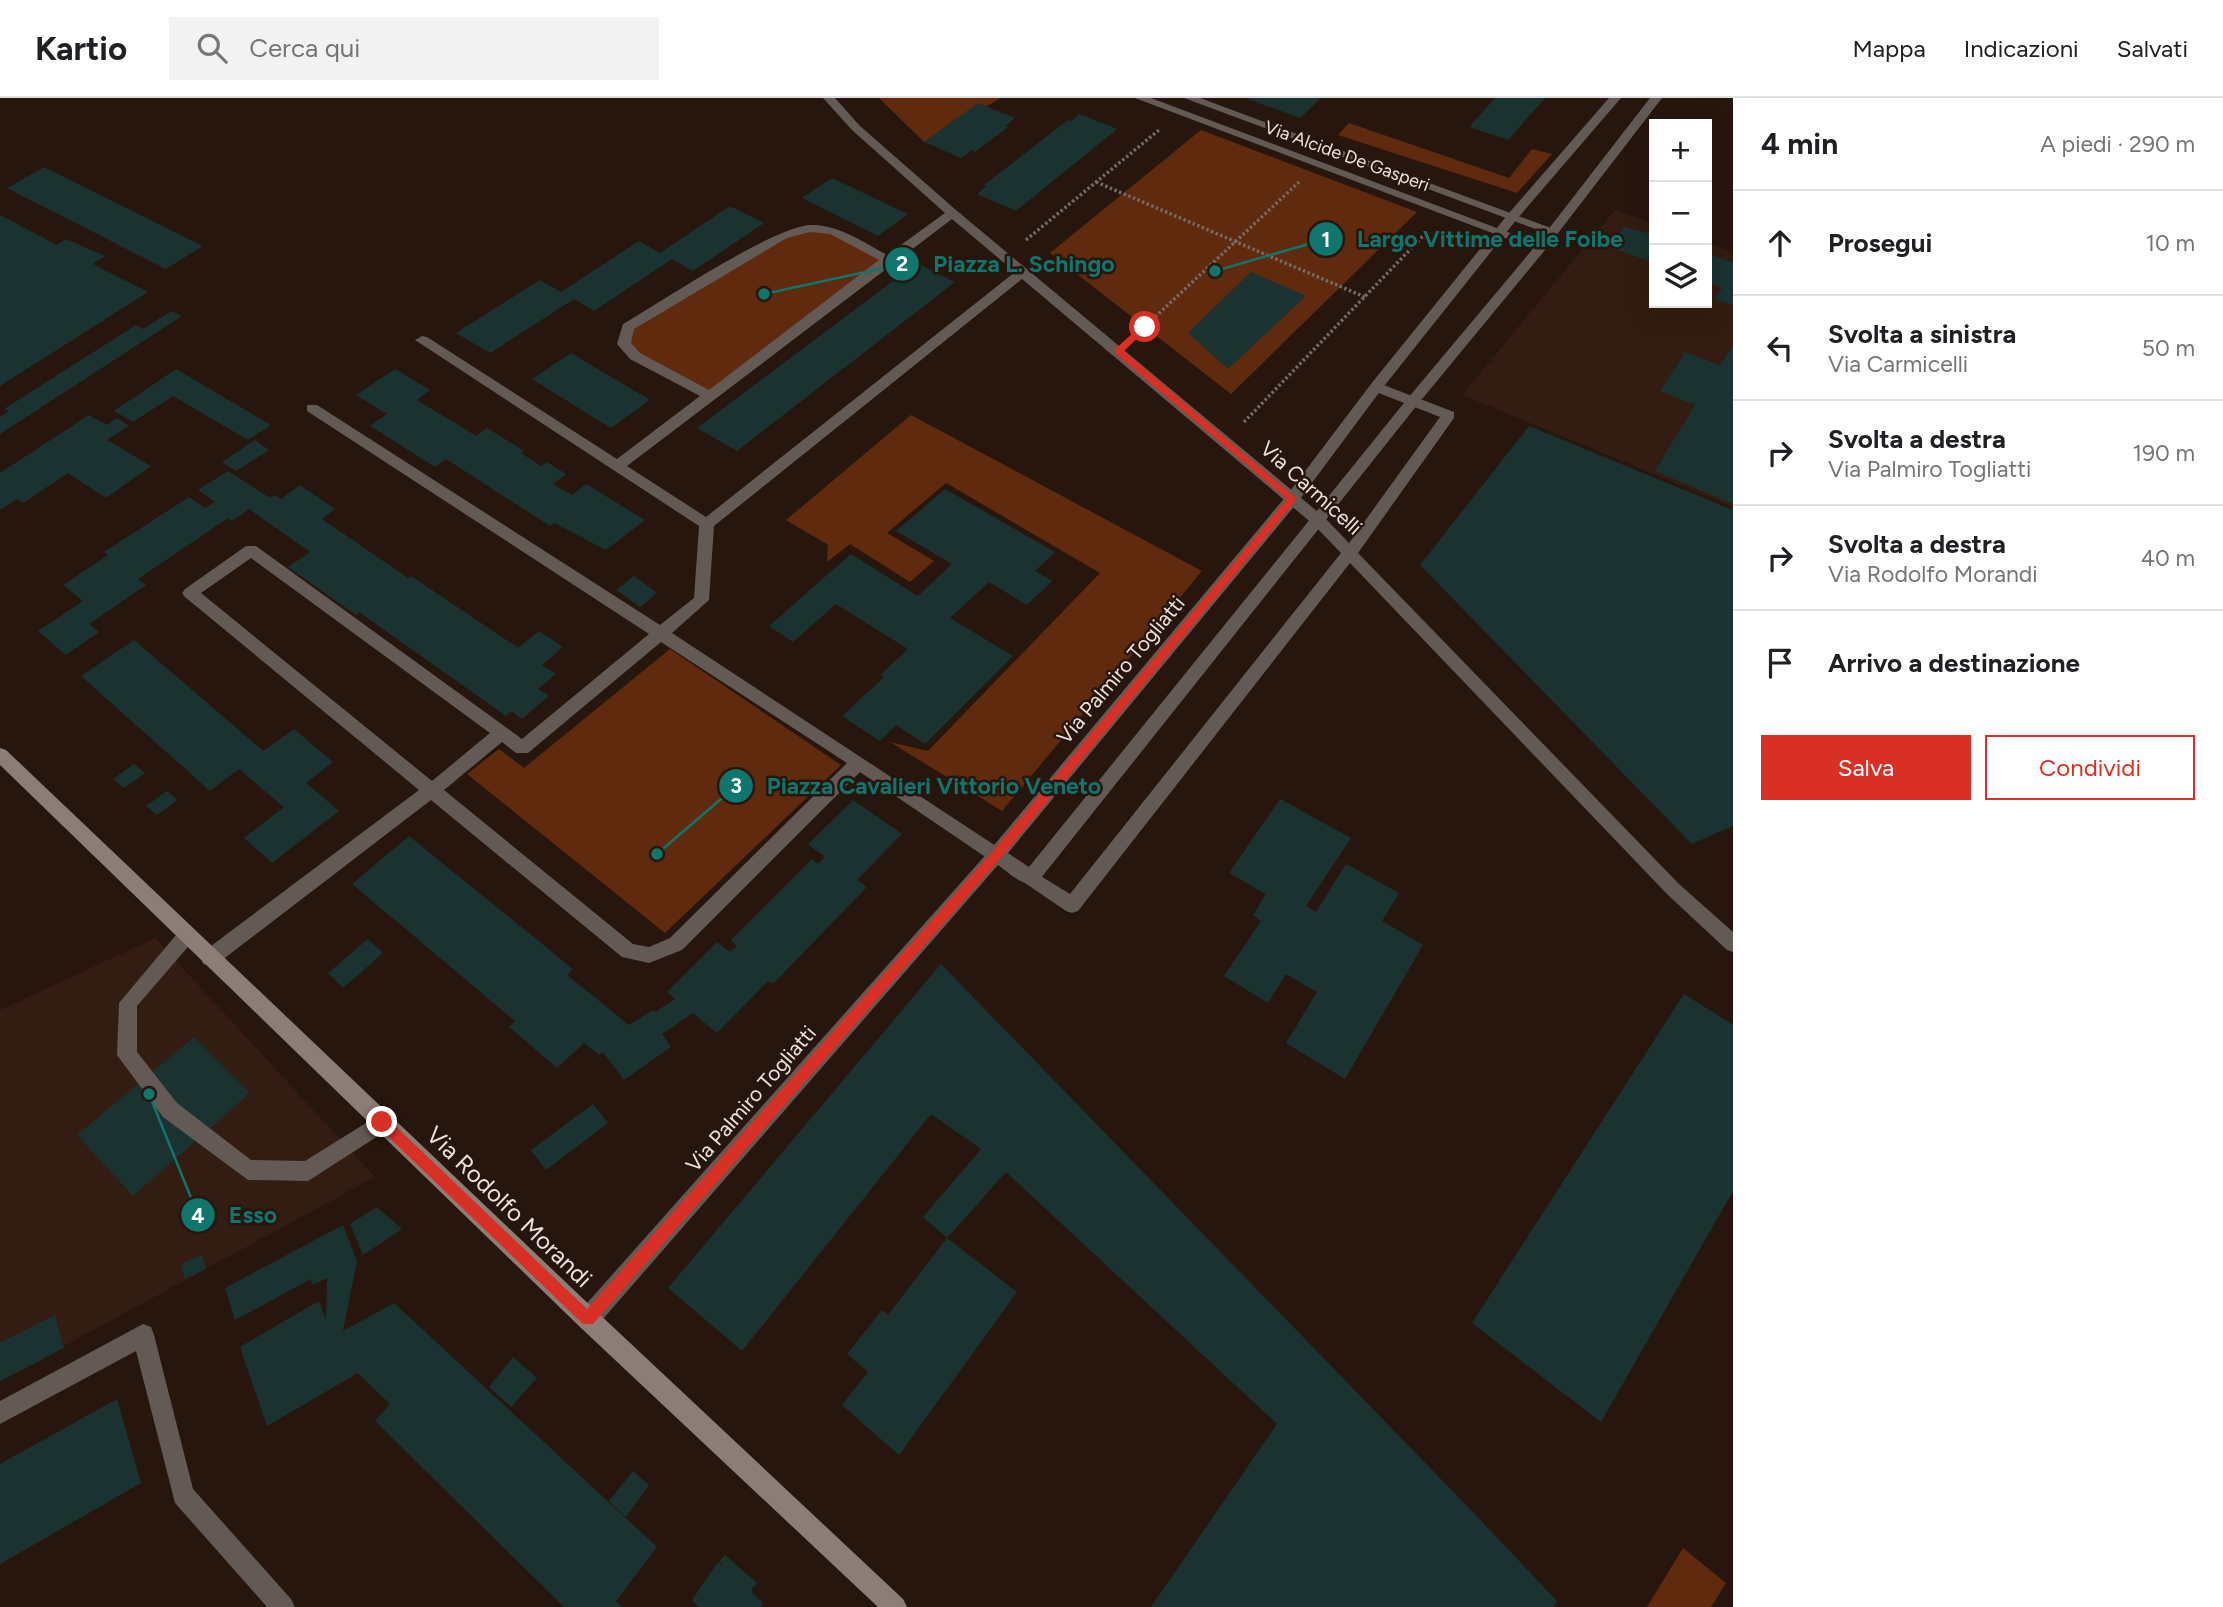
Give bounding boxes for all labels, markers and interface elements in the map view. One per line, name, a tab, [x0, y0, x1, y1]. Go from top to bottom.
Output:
search box	[169, 17, 659, 80]
text: Kartio	[35, 29, 127, 68]
icon: search	[193, 29, 231, 67]
text: Cerca qui	[249, 32, 360, 64]
text: Mappa	[1853, 34, 1926, 63]
text: Indicazioni	[1964, 34, 2079, 63]
text: Salvati	[2117, 34, 2188, 63]
street label: Via Alcide De Gasperi	[1262, 116, 1432, 196]
map controls	[1649, 119, 1712, 308]
button: +	[1649, 119, 1712, 182]
text: 4 min	[1761, 125, 1838, 162]
text: A piedi · 290 m	[2040, 130, 2195, 158]
button: −	[1649, 182, 1712, 245]
callout: Largo Vittime delle Foibe	[1308, 217, 1637, 261]
icon: ahead	[1761, 224, 1799, 262]
text: Largo Vittime delle Foibe	[1357, 225, 1623, 253]
text: 1	[1322, 227, 1330, 252]
text: Prosegui	[1828, 227, 1932, 259]
text: 10 m	[2146, 229, 2195, 257]
callout: Piazza L. Schingo	[884, 242, 1129, 286]
button: layers	[1649, 245, 1712, 308]
text: Piazza L. Schingo	[933, 250, 1115, 278]
text: 2	[896, 251, 908, 276]
route start	[1129, 311, 1160, 342]
text: Svolta a sinistra	[1828, 318, 2016, 350]
icon: left	[1761, 329, 1799, 367]
text: 50 m	[2142, 334, 2195, 362]
text: Via Carmicelli	[1828, 350, 1968, 378]
text: Svolta a destra	[1828, 423, 2006, 455]
icon: right	[1761, 434, 1799, 472]
street label: Via Carmicelli	[1255, 436, 1367, 540]
text: 190 m	[2132, 439, 2195, 467]
text: Via Palmiro Togliatti	[1828, 455, 2031, 483]
text: Svolta a destra	[1828, 528, 2006, 560]
icon: right	[1761, 539, 1799, 577]
text: 40 m	[2141, 544, 2195, 572]
text: Via Rodolfo Morandi	[1828, 560, 2038, 588]
street label: Via Palmiro Togliatti	[1051, 591, 1190, 749]
icon: arrive	[1761, 644, 1799, 682]
text: Arrivo a destinazione	[1828, 647, 2080, 679]
button: Salva	[1761, 735, 1971, 800]
button: Condividi	[1985, 735, 2195, 800]
callout: Piazza Cavalieri Vittorio Veneto	[718, 764, 1115, 808]
text: Piazza Cavalieri Vittorio Veneto	[767, 772, 1101, 800]
text: 3	[730, 773, 742, 798]
street label: Via Palmiro Togliatti	[680, 1020, 821, 1177]
route end	[366, 1106, 397, 1137]
street label: Via Rodolfo Morandi	[421, 1120, 598, 1293]
callout: Esso	[180, 1193, 292, 1237]
text: Esso	[229, 1201, 277, 1229]
text: 4	[191, 1203, 205, 1228]

